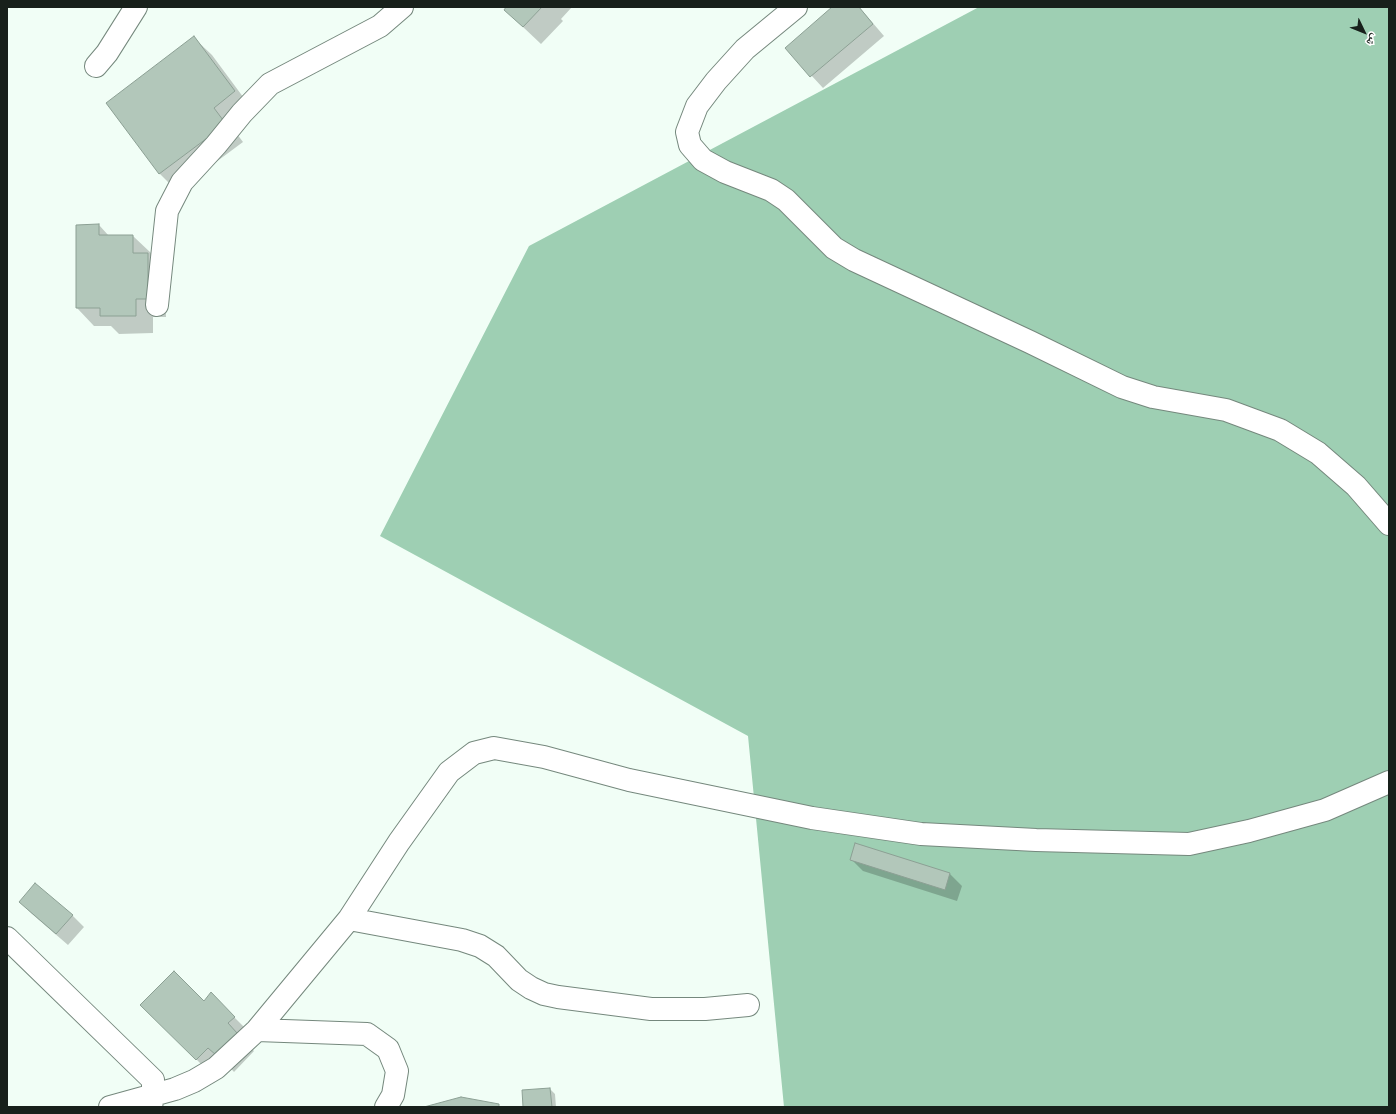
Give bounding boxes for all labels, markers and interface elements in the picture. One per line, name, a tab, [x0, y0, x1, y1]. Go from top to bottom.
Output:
north arrow	[1344, 12, 1384, 52]
text: ش	[1364, 31, 1382, 49]

